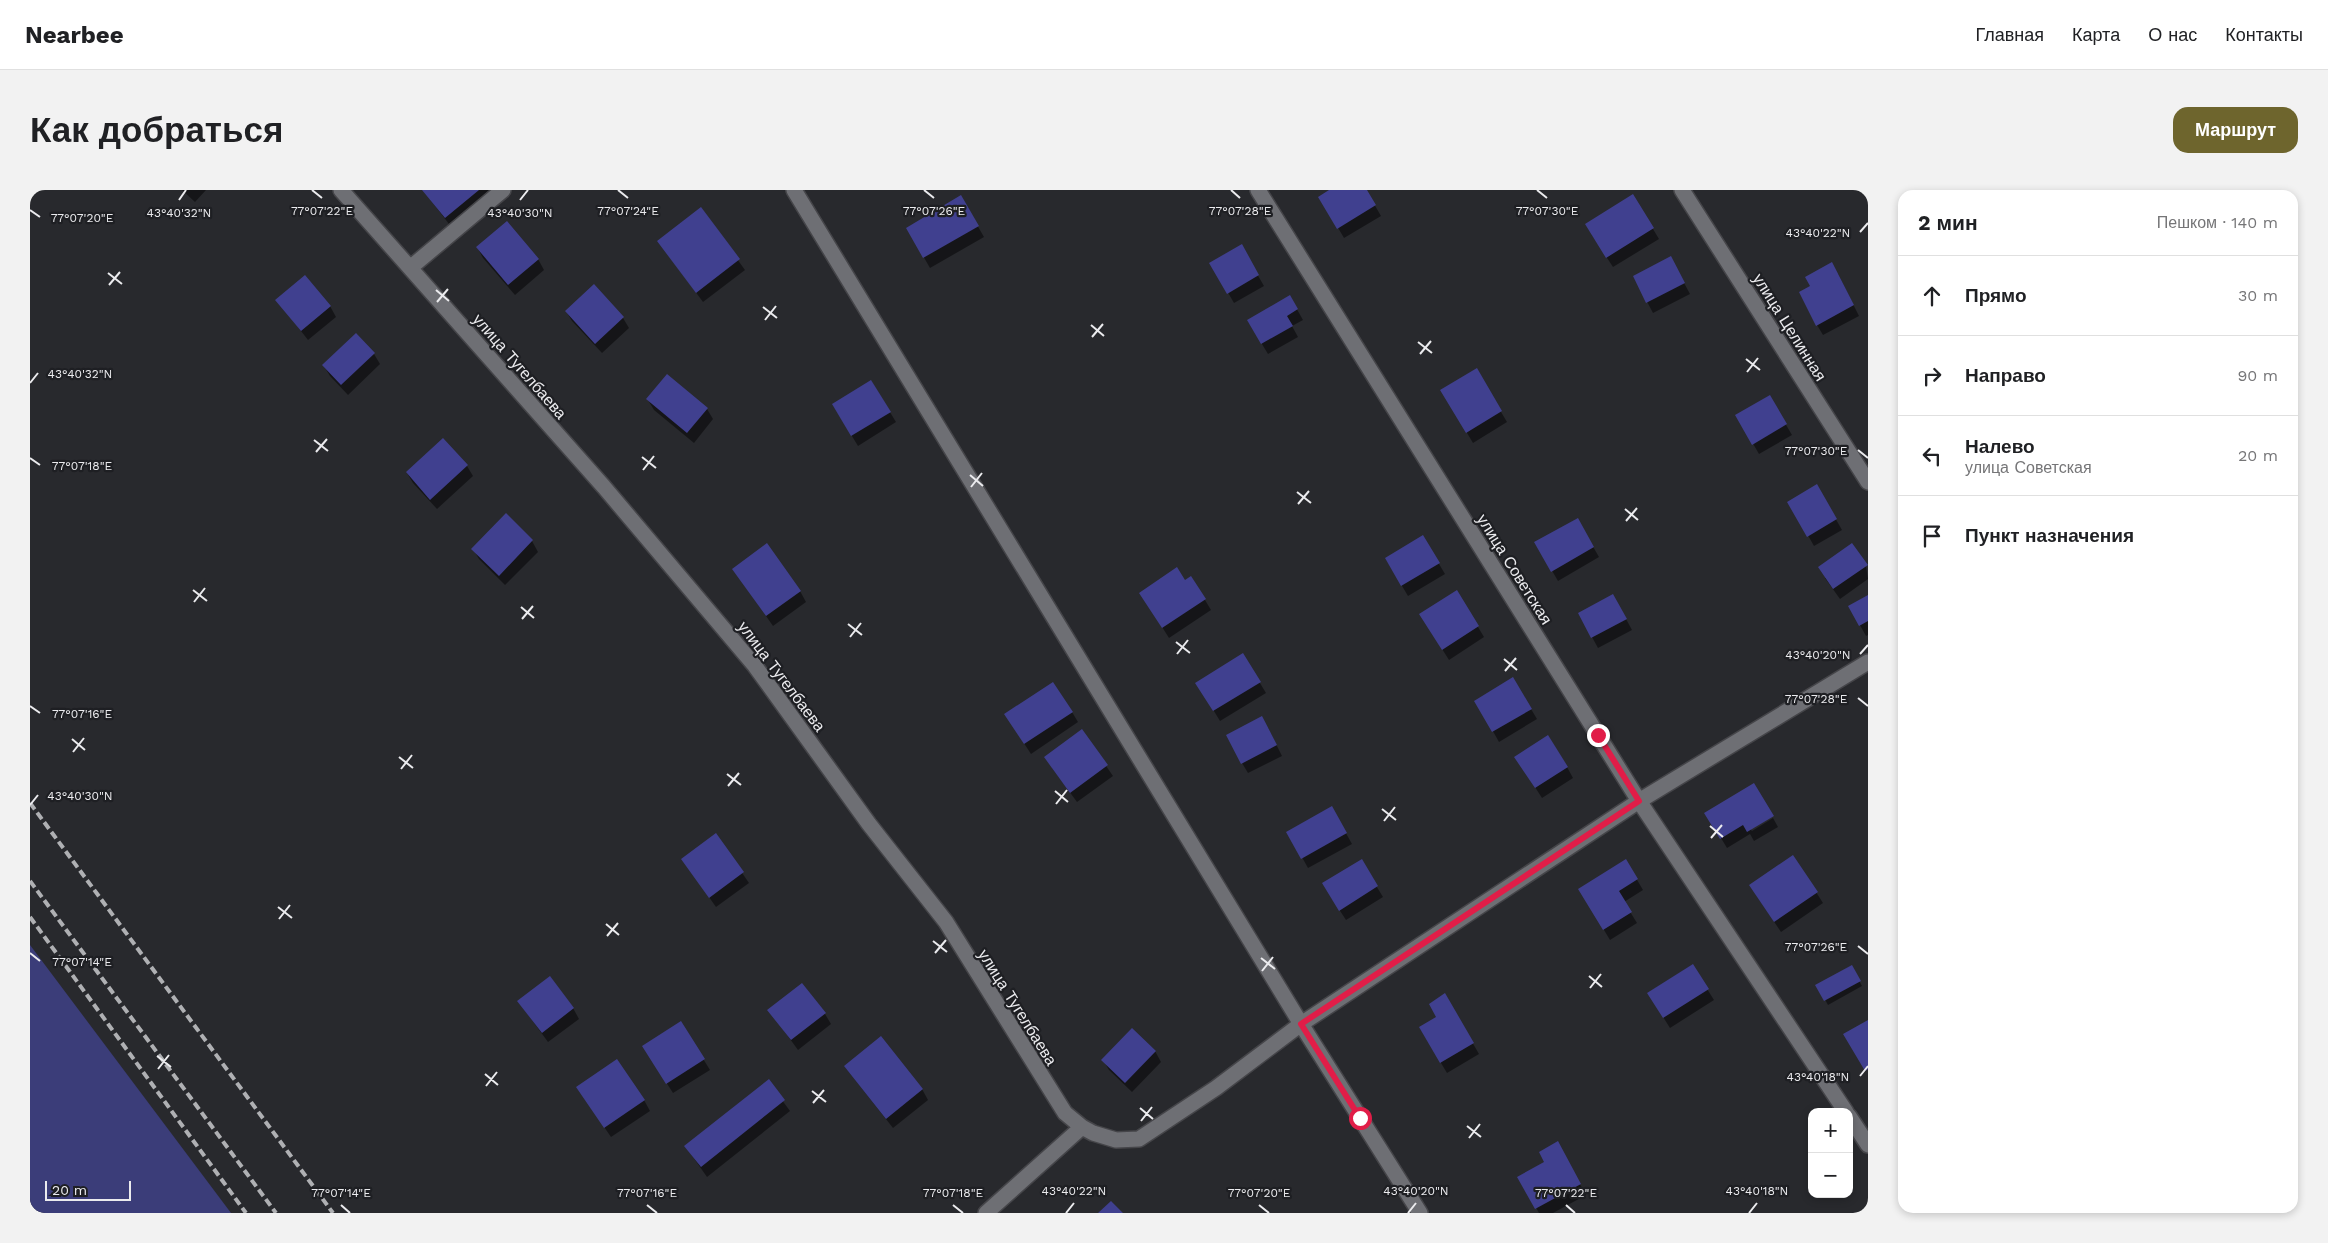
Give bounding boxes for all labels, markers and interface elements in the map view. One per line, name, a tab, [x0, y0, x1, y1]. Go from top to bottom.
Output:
text: Nearbee	[25, 21, 124, 49]
text: Главная	[1975, 24, 2044, 45]
text: Карта	[2072, 24, 2120, 45]
text: О нас	[2148, 24, 2197, 45]
text: Контакты	[2225, 24, 2303, 45]
button: Маршрут	[2173, 107, 2298, 153]
text: Как добраться	[30, 109, 283, 151]
text: 77°07'22"E	[291, 204, 353, 218]
text: 77°07'24"E	[597, 204, 659, 218]
text: 77°07'26"E	[903, 204, 966, 218]
text: 77°07'28"E	[1209, 204, 1272, 218]
text: 77°07'30"E	[1516, 204, 1579, 218]
text: 43°40'32"N	[147, 206, 211, 220]
text: 43°40'30"N	[487, 206, 553, 220]
text: 2 мин	[1918, 210, 1978, 235]
text: 77°07'20"E	[51, 211, 114, 225]
text: Пешком · 140 m	[2157, 213, 2278, 232]
text: 43°40'22"N	[1786, 226, 1850, 240]
street label: улица Целинная	[1749, 270, 1830, 385]
icon: ahead	[1918, 282, 1946, 310]
text: Прямо	[1965, 284, 2027, 307]
text: 30 m	[2238, 286, 2278, 305]
street label: улица Тугелбаева	[469, 310, 571, 423]
icon: right	[1918, 362, 1946, 390]
text: Направо	[1965, 364, 2046, 387]
text: 90 m	[2237, 366, 2278, 385]
text: 43°40'32"N	[48, 367, 112, 381]
text: Налево	[1965, 435, 2035, 458]
icon: left	[1918, 442, 1946, 470]
text: 77°07'30"E	[1785, 444, 1848, 458]
text: 20 m	[2238, 446, 2278, 465]
text: улица Советская	[1965, 458, 2092, 477]
text: 77°07'18"E	[52, 459, 113, 473]
street label: улица Советская	[1473, 511, 1556, 628]
icon: arrive	[1918, 522, 1946, 550]
text: Пункт назначения	[1965, 524, 2134, 547]
street label: улица Тугелбаева	[734, 617, 829, 735]
text: 43°40'20"N	[1785, 648, 1851, 662]
text: 77°07'28"E	[1785, 692, 1848, 706]
text: 77°07'16"E	[52, 707, 112, 721]
route end	[1587, 724, 1610, 747]
text: 43°40'30"N	[47, 789, 113, 803]
text: 77°07'26"E	[1785, 940, 1848, 954]
street label: улица Тугелбаева	[974, 946, 1061, 1069]
text: 77°07'14"E	[52, 955, 112, 969]
text: 43°40'18"N	[1787, 1070, 1849, 1084]
route start	[1349, 1107, 1372, 1130]
map controls	[1808, 1108, 1853, 1198]
button: +	[1808, 1108, 1853, 1153]
button: −	[1808, 1153, 1853, 1198]
scale bar	[45, 1178, 131, 1201]
text: 20 m	[52, 1182, 87, 1198]
text: 43°40'22"N	[1042, 1184, 1106, 1198]
text: 43°40'20"N	[1383, 1184, 1449, 1198]
text: 43°40'18"N	[1726, 1184, 1788, 1198]
text: 77°07'14"E	[311, 1186, 371, 1200]
text: 77°07'16"E	[617, 1186, 677, 1200]
text: 77°07'18"E	[923, 1186, 984, 1200]
text: 77°07'20"E	[1228, 1186, 1291, 1200]
text: 77°07'22"E	[1535, 1186, 1597, 1200]

